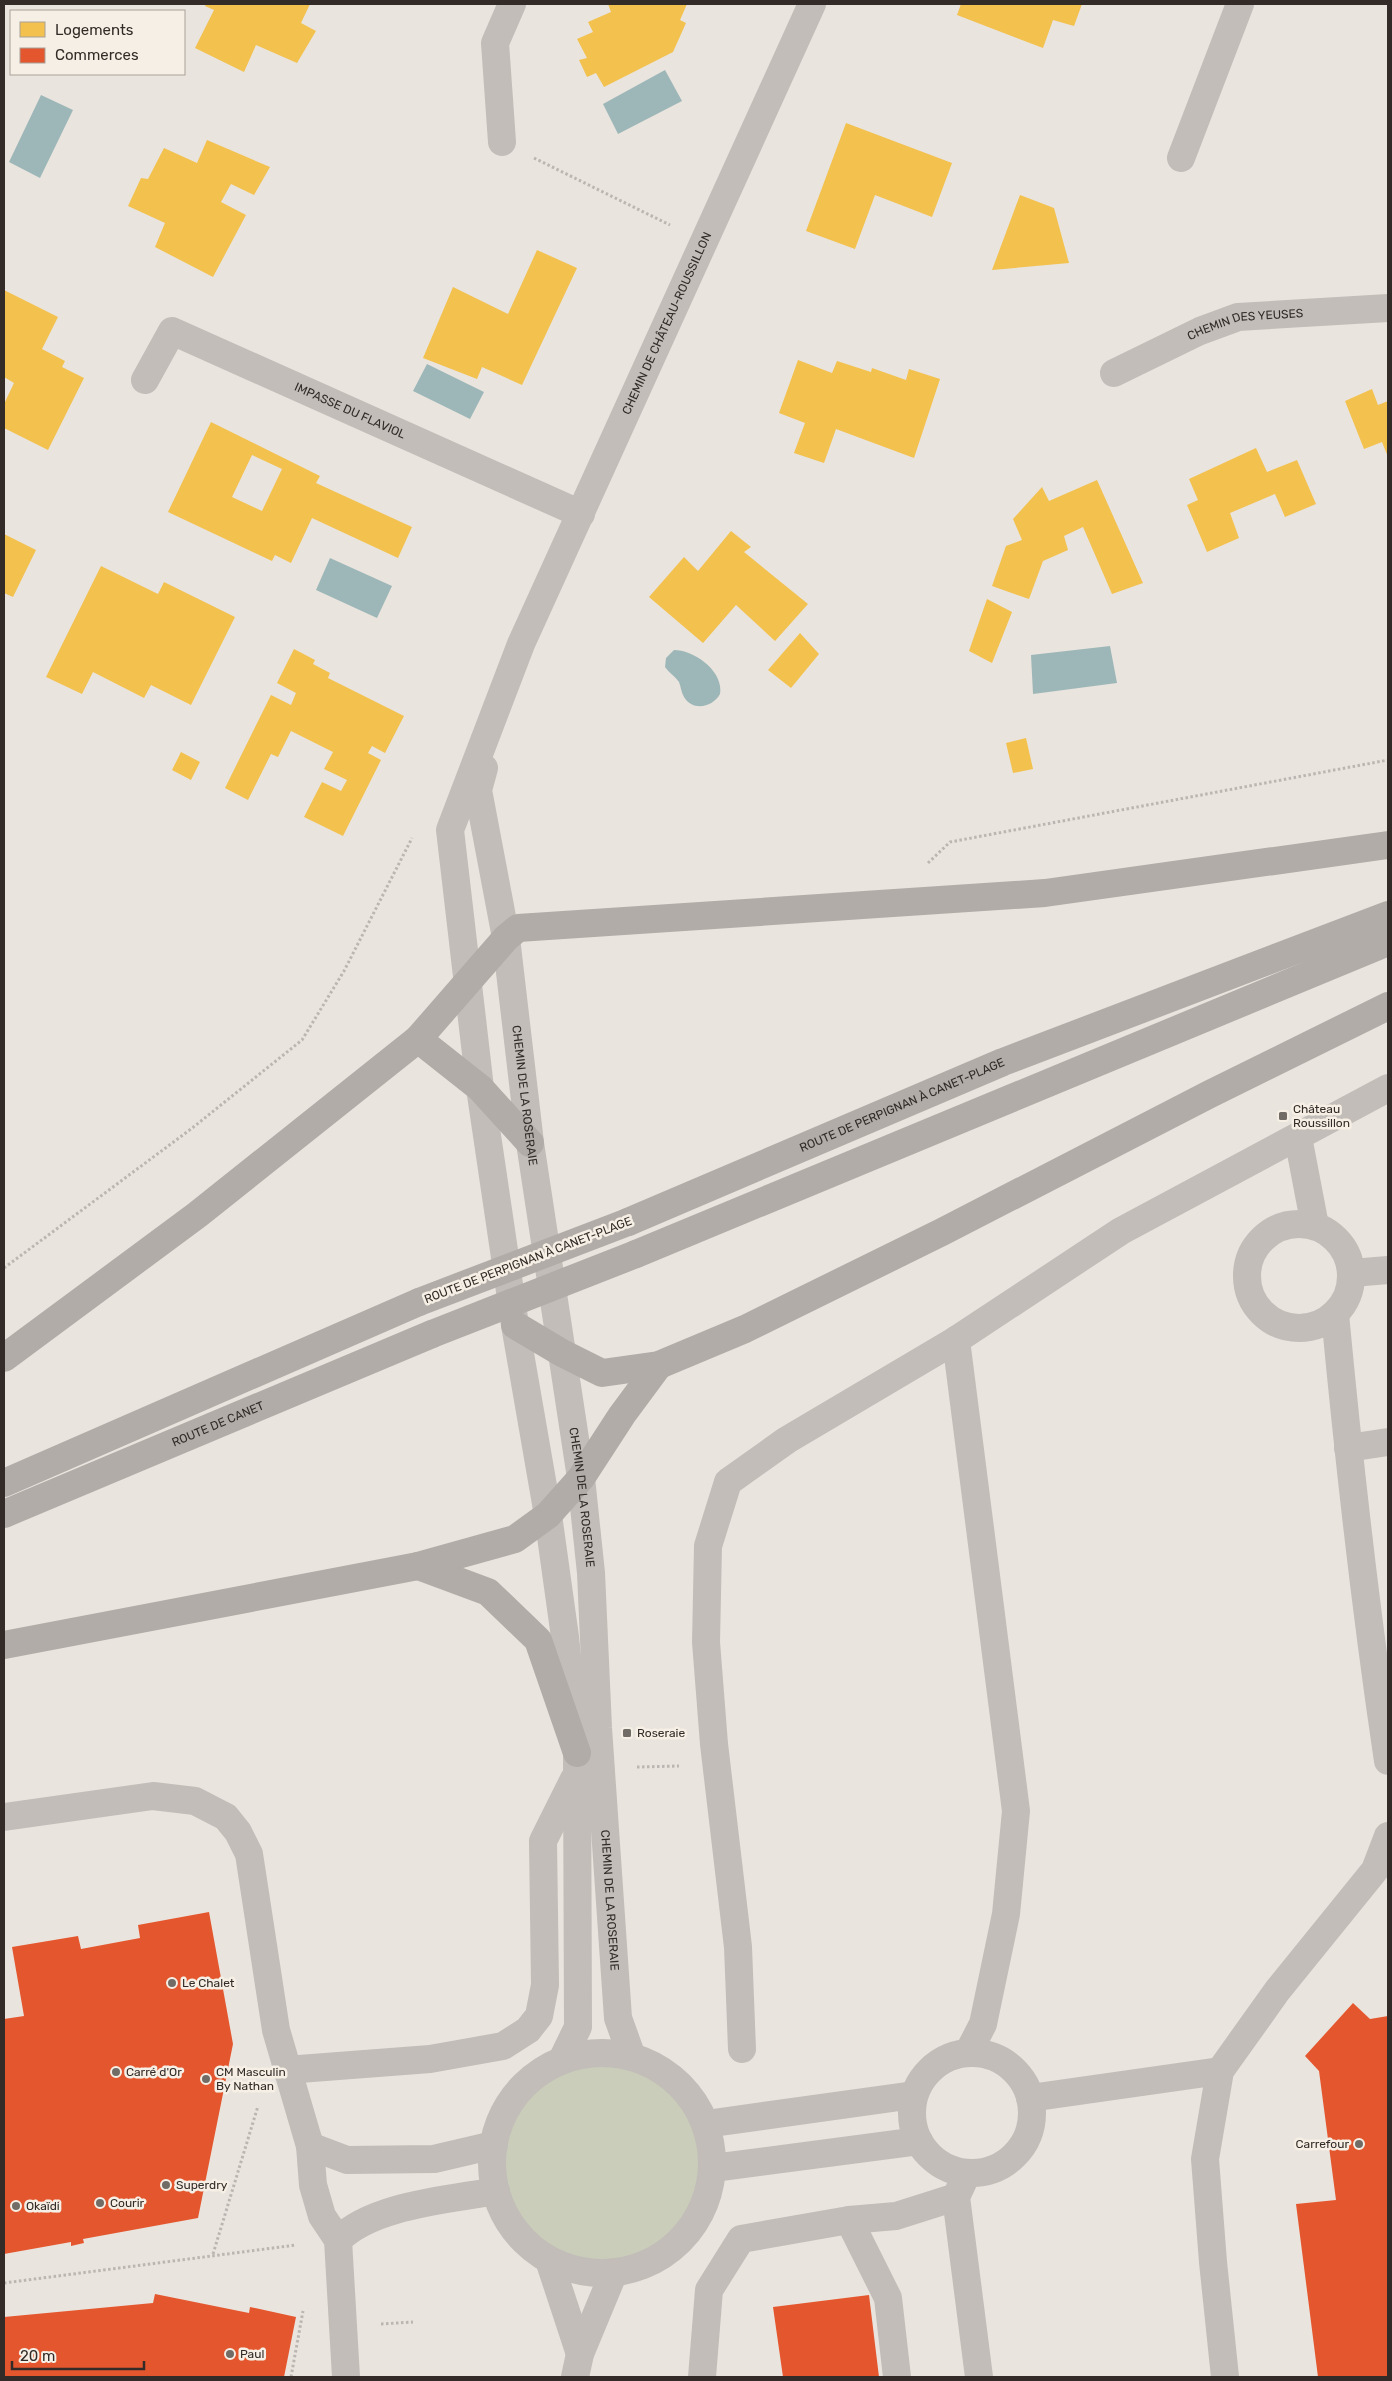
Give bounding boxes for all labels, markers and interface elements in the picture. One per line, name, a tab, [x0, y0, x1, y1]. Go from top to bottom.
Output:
legend	[10, 10, 185, 75]
text: Logements	[55, 21, 134, 39]
text: Commerces	[55, 46, 139, 64]
street label: CHEMIN DE CHÂTEAU-ROUSSILLON	[619, 230, 714, 417]
street label: CHEMIN DES YEUSES	[1185, 306, 1304, 343]
street label: IMPASSE DU FLAVIOL	[292, 380, 408, 442]
street label: CHEMIN DE LA ROSERAIE	[509, 1025, 540, 1167]
street label: ROUTE DE PERPIGNAN À CANET-PLAGE	[797, 1055, 1007, 1155]
place label: Château Roussillon	[1293, 1102, 1350, 1130]
marker: Château Roussillon	[1277, 1110, 1289, 1122]
street label: ROUTE DE PERPIGNAN À CANET-PLAGE	[422, 1214, 634, 1306]
street label: ROUTE DE CANET	[170, 1398, 266, 1450]
street label: CHEMIN DE LA ROSERAIE	[566, 1426, 597, 1568]
place label: Roseraie	[637, 1726, 686, 1740]
marker: Roseraie	[621, 1727, 633, 1739]
street label: CHEMIN DE LA ROSERAIE	[598, 1829, 622, 1971]
place label: Le Chalet	[182, 1976, 235, 1990]
marker: Le Chalet	[166, 1977, 178, 1989]
place label: Carré d'Or	[126, 2065, 182, 2079]
place label: CM Masculin By Nathan	[216, 2065, 286, 2093]
marker: Carré d'Or	[110, 2066, 122, 2078]
marker: CM Masculin By Nathan	[200, 2073, 212, 2085]
place label: Carrefour	[1296, 2137, 1349, 2151]
marker: Carrefour	[1353, 2138, 1365, 2150]
place label: Superdry	[176, 2178, 228, 2192]
marker: Superdry	[160, 2179, 172, 2191]
place label: Courir	[110, 2196, 145, 2210]
marker: Courir	[94, 2197, 106, 2209]
place label: Okaïdi	[26, 2199, 60, 2213]
marker: Okaïdi	[10, 2200, 22, 2212]
scale bar	[12, 2338, 145, 2370]
text: 20 m	[20, 2347, 55, 2365]
place label: Paul	[240, 2347, 264, 2361]
marker: Paul	[224, 2348, 236, 2360]

